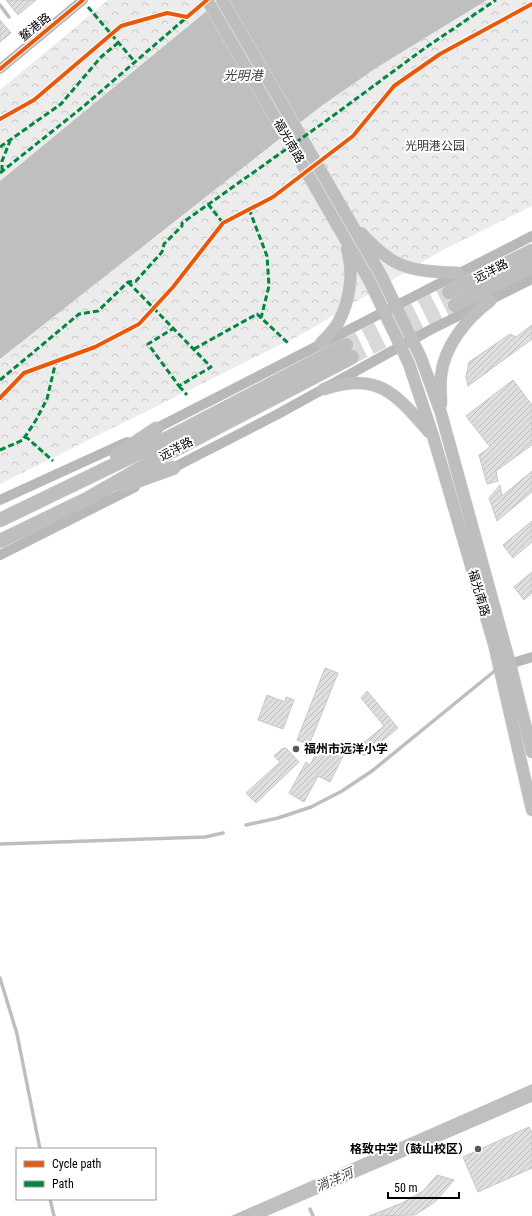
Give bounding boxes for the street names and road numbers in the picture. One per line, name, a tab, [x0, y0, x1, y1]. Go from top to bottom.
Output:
street label: 鳌港路	[17, 10, 53, 44]
street label: 福光南路	[271, 117, 307, 165]
street label: 远洋路	[472, 257, 510, 285]
street label: 远洋路	[157, 434, 195, 464]
street label: 福光南路	[466, 568, 492, 618]

